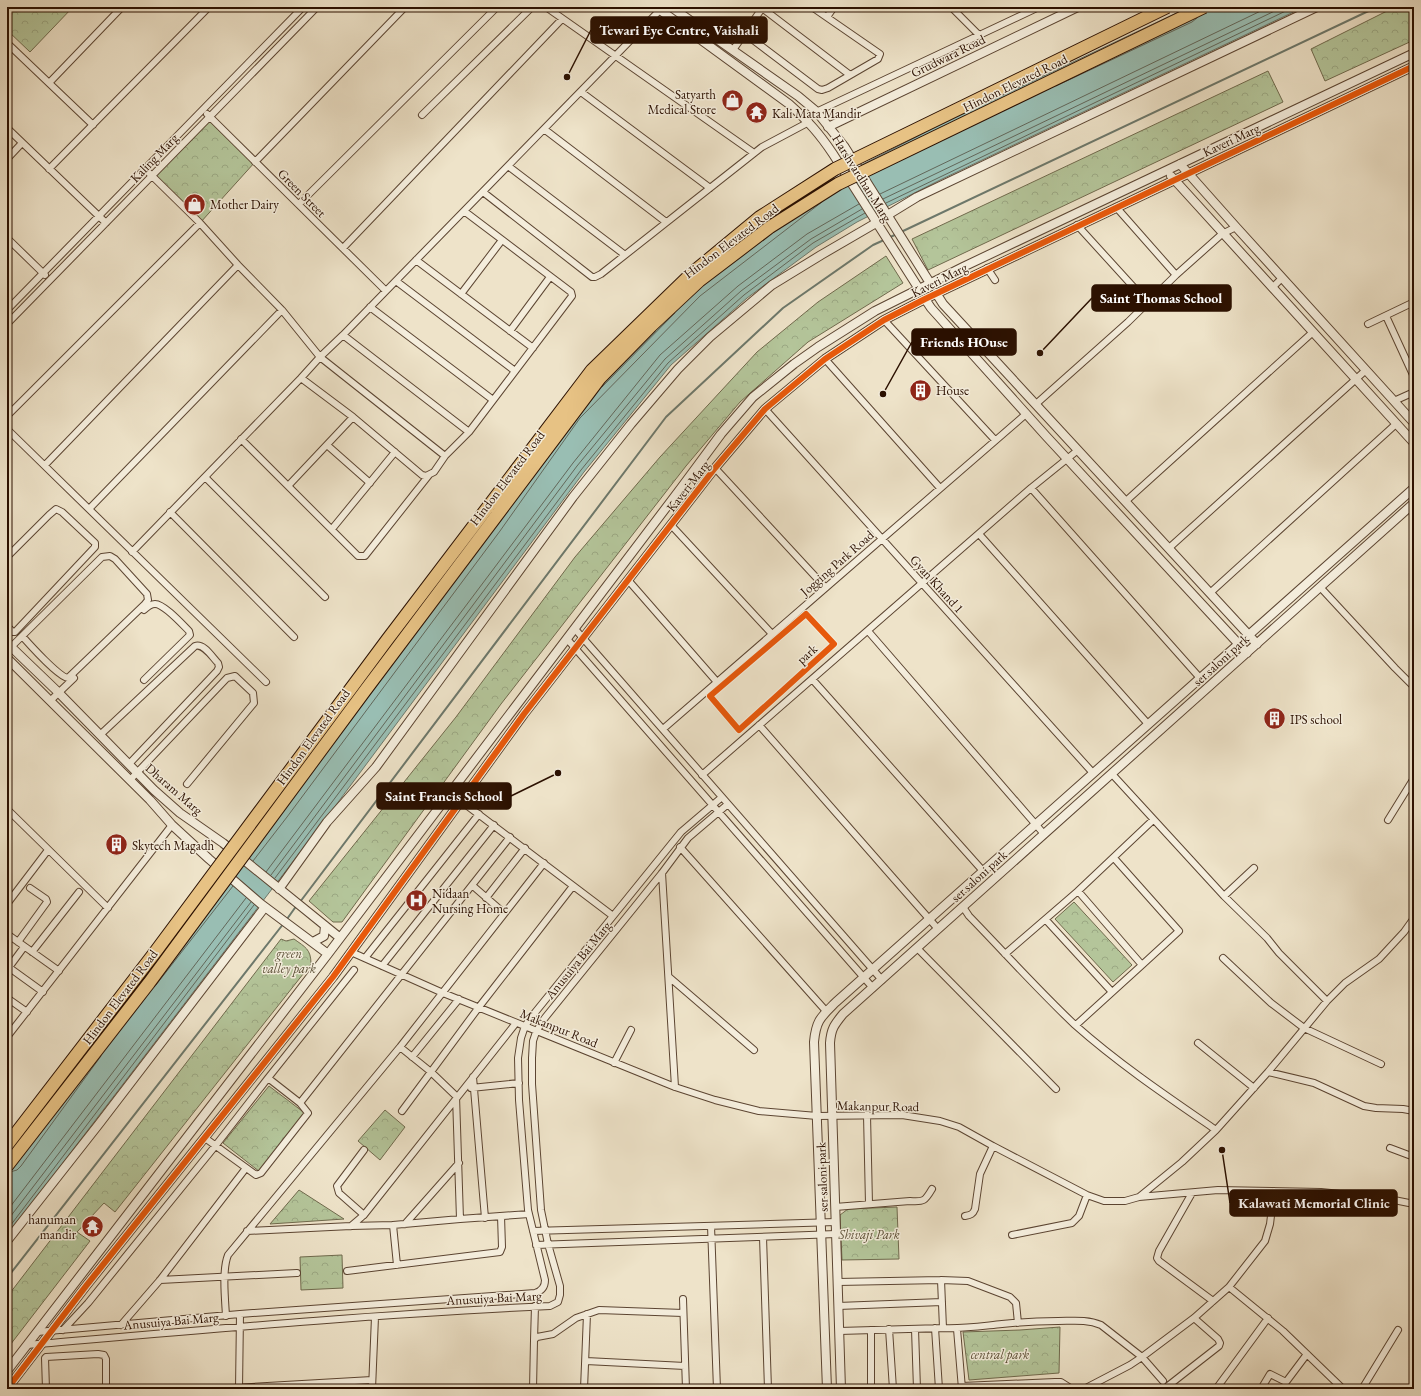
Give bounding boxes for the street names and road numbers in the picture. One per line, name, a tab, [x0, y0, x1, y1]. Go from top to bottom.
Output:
street label: Grudwara Road	[908, 31, 988, 81]
street label: Hindon Elevated Road	[960, 50, 1071, 116]
street label: Kaveri Marg	[1200, 119, 1263, 161]
street label: Kaling Marg	[126, 130, 182, 186]
street label: Harshvardhan Marg	[828, 131, 896, 225]
street label: Green Street	[274, 165, 330, 221]
street label: Hindon Elevated Road	[680, 199, 782, 282]
street label: Kaveri Marg	[908, 258, 970, 301]
street label: Hindon Elevated Road	[466, 427, 549, 529]
street label: Kaveri Marg	[663, 456, 714, 515]
street label: Jogging Park Road	[796, 526, 878, 600]
street label: Gyan Khand 1	[906, 551, 968, 617]
street label: ser saloni park	[1189, 630, 1253, 690]
street label: park	[793, 640, 822, 668]
street label: Hindon Elevated Road	[272, 685, 354, 788]
street label: Dharam Marg	[142, 759, 206, 819]
street label: ser saloni park	[947, 846, 1011, 906]
street label: Anusuiya Bai Marg	[541, 917, 615, 1003]
street label: Hindon Elevated Road	[79, 946, 162, 1048]
street label: Makanpur Road	[518, 1005, 601, 1051]
street label: Makanpur Road	[837, 1097, 920, 1115]
street label: ser saloni park	[812, 1141, 832, 1212]
street label: Anusuiya Bai Marg	[445, 1287, 542, 1309]
street label: Anusuiya Bai Marg	[122, 1308, 220, 1334]

